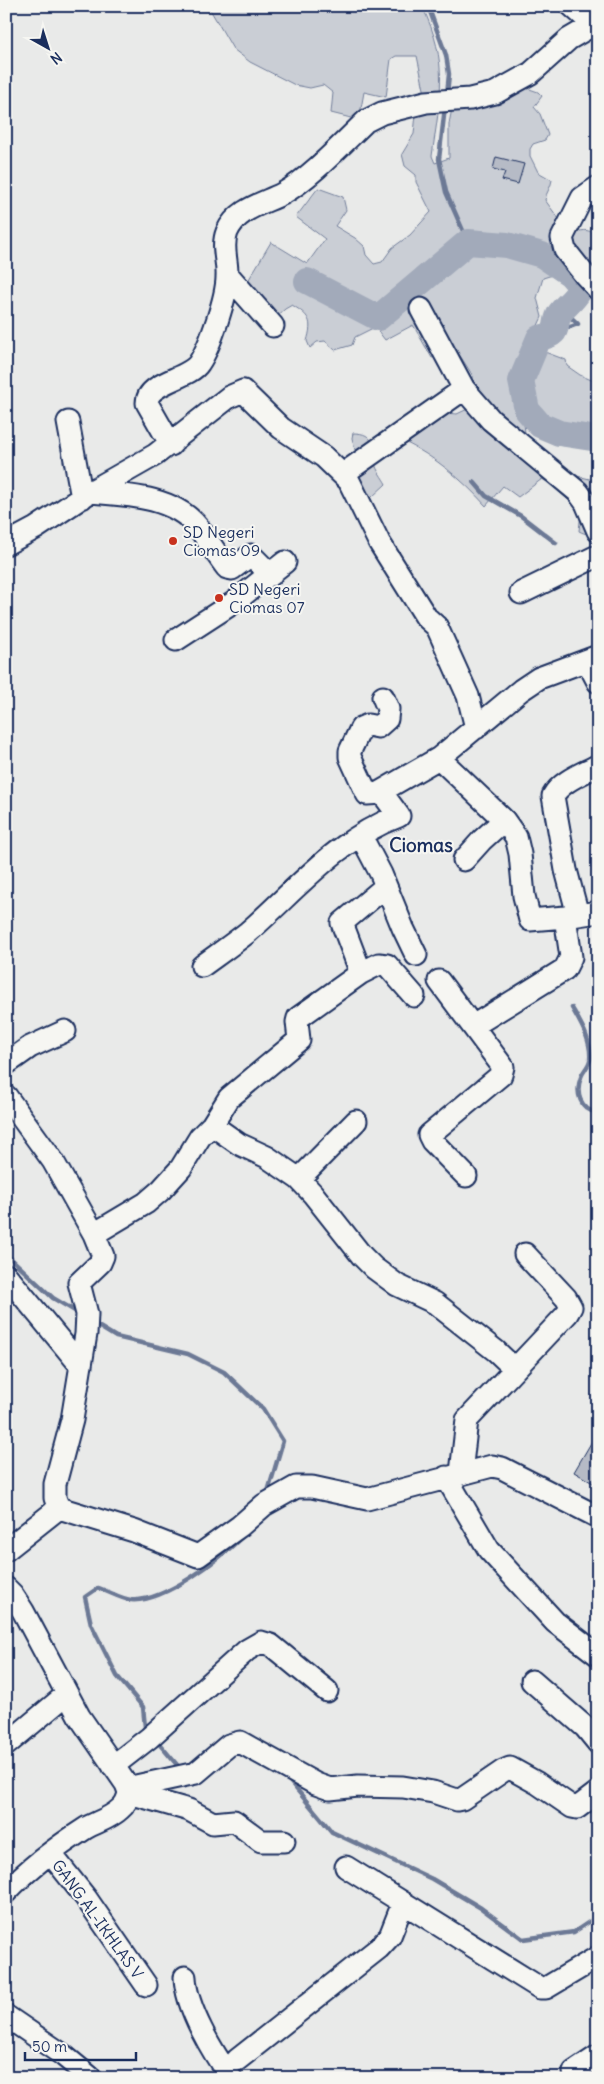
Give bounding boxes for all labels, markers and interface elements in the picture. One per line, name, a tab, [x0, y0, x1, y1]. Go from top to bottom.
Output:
north arrow	[22, 22, 72, 72]
text: N	[47, 48, 66, 68]
place label: SD Negeri Ciomas 09	[183, 522, 260, 560]
marker: SD Negeri Ciomas 09	[167, 535, 179, 547]
place label: SD Negeri Ciomas 07	[229, 579, 305, 617]
marker: SD Negeri Ciomas 07	[213, 592, 225, 604]
district label: Ciomas	[389, 833, 453, 857]
street label: GANG AL-IKHLAS V	[48, 1856, 148, 1982]
scale bar	[25, 2029, 136, 2061]
text: 50 m	[32, 2037, 67, 2056]

